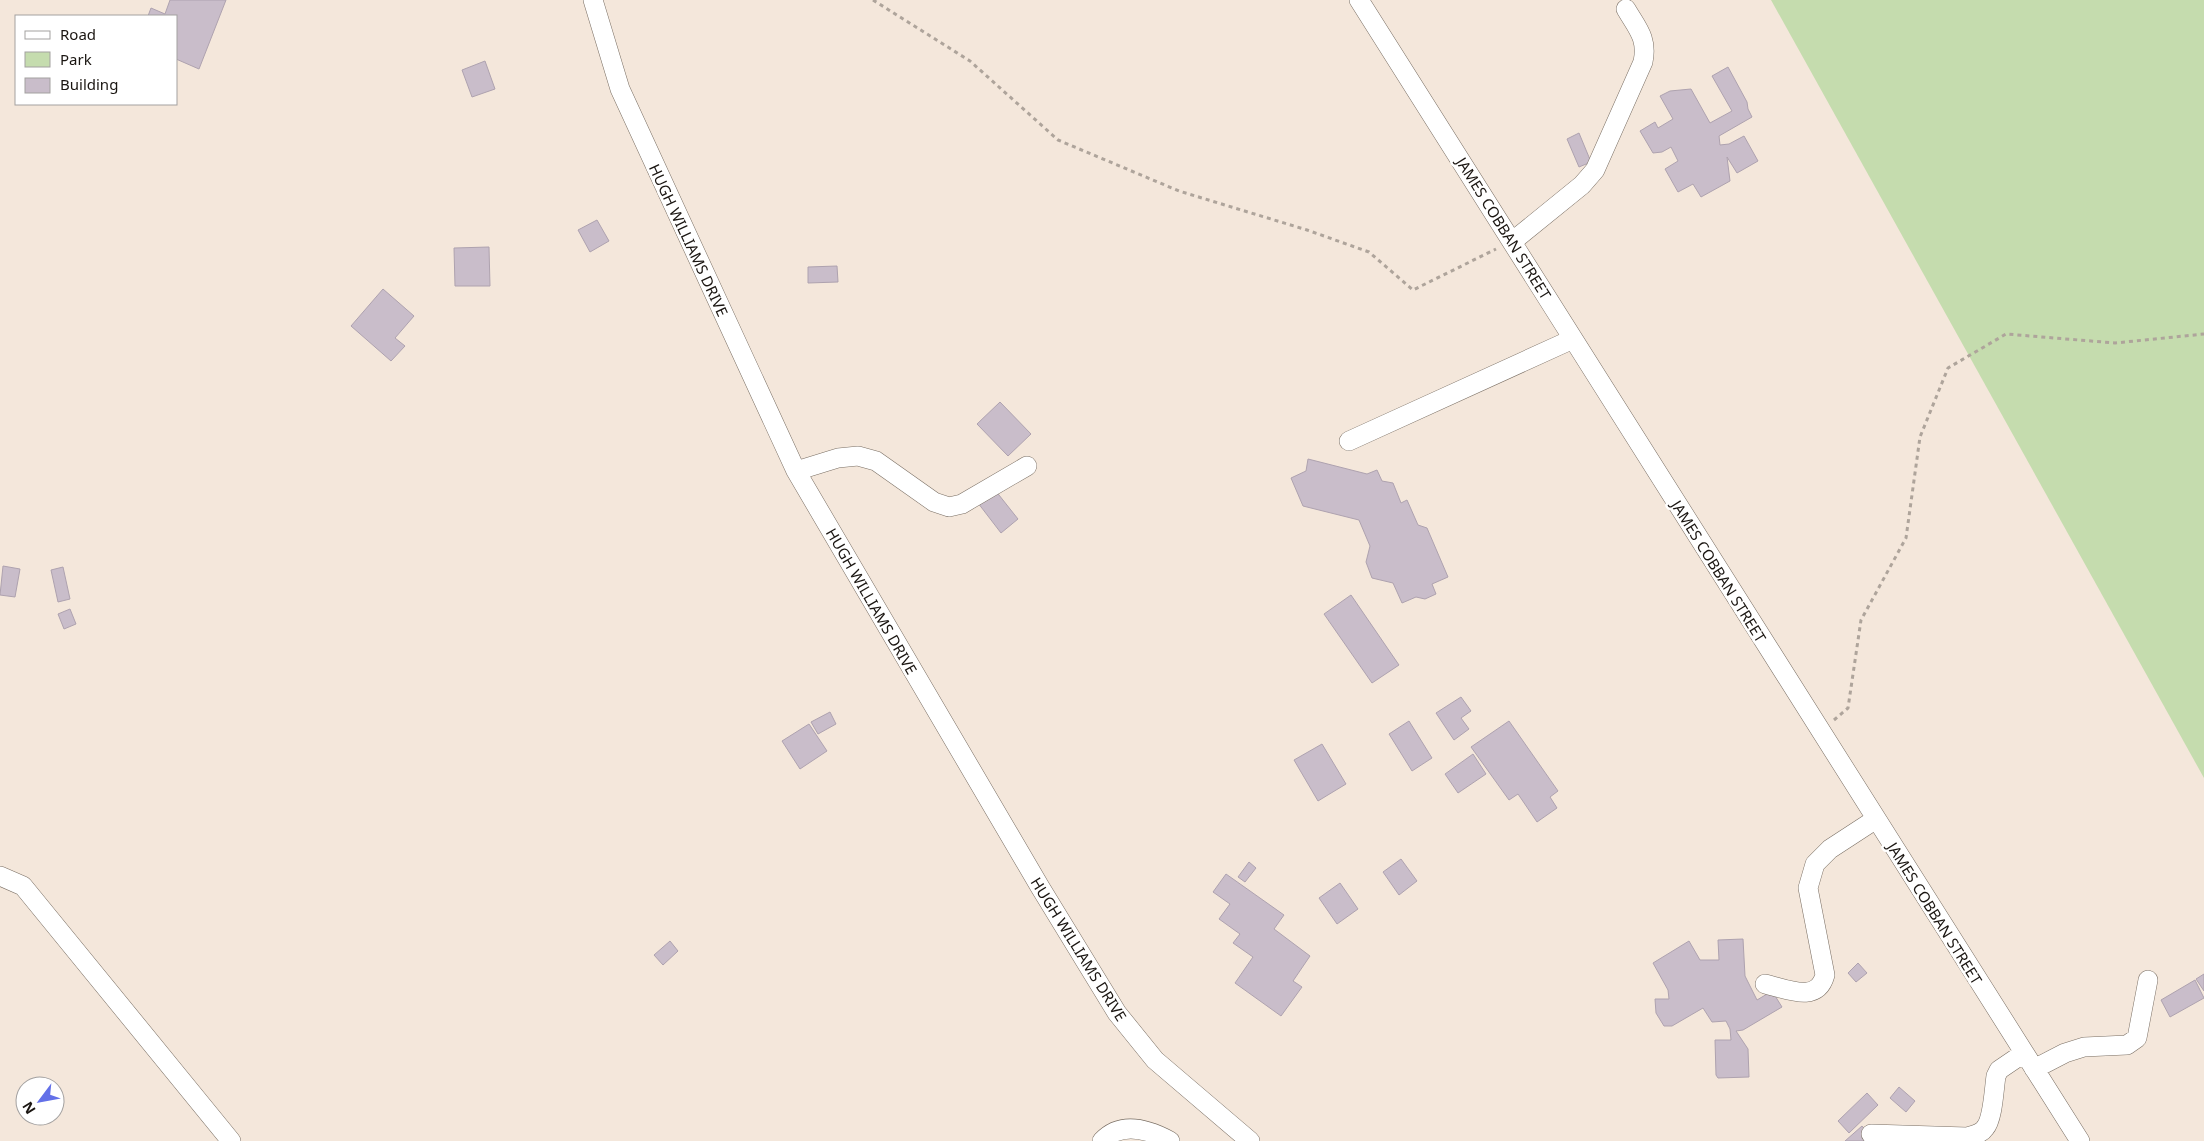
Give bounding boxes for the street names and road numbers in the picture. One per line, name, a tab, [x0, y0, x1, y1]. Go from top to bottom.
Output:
street label: JAMES COBBAN STREET	[1451, 151, 1556, 303]
street label: HUGH WILLIAMS DRIVE	[645, 161, 733, 319]
street label: JAMES COBBAN STREET	[1666, 494, 1771, 646]
street label: HUGH WILLIAMS DRIVE	[822, 524, 922, 678]
street label: JAMES COBBAN STREET	[1882, 836, 1987, 988]
street label: HUGH WILLIAMS DRIVE	[1027, 873, 1131, 1025]

